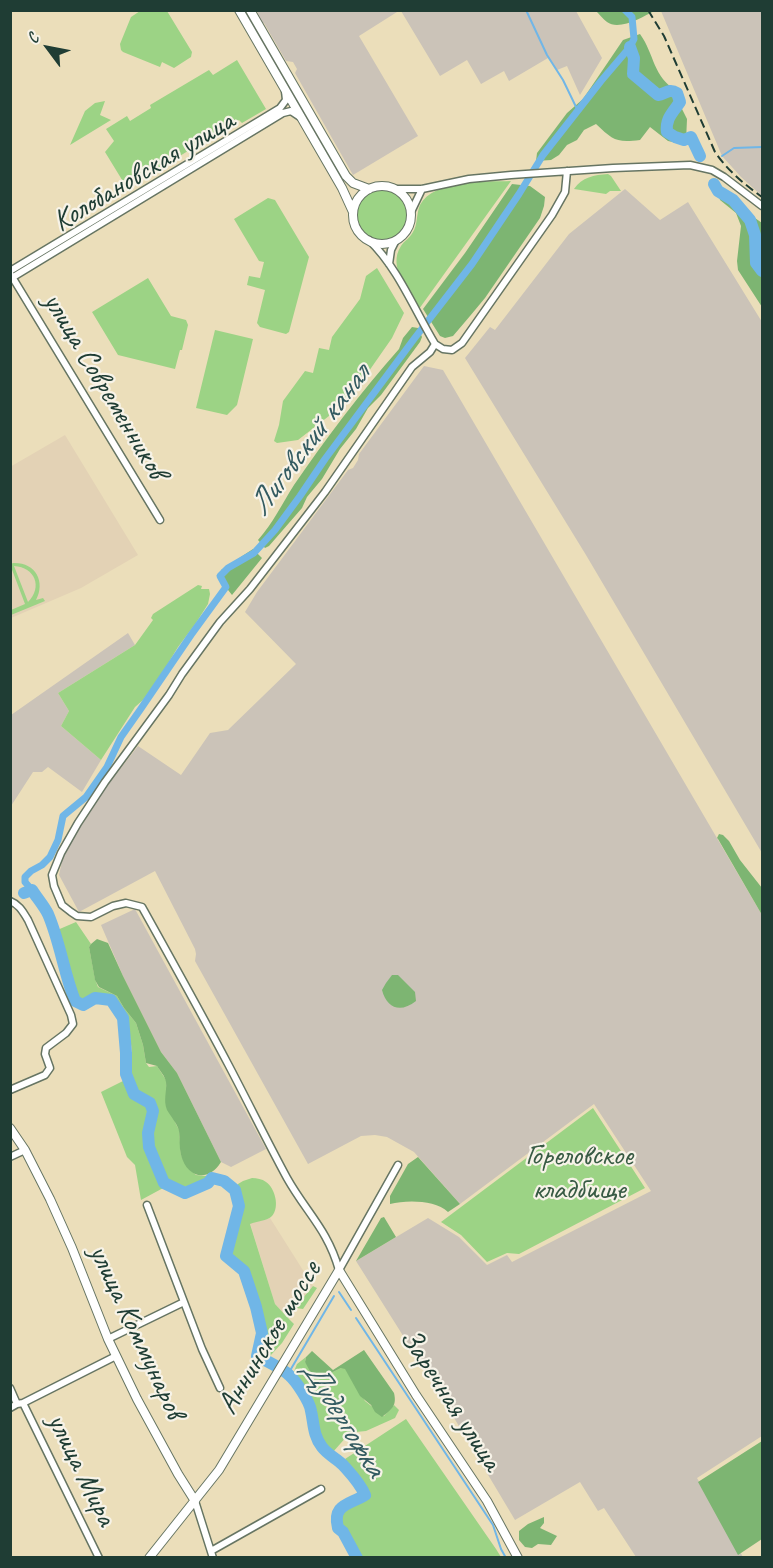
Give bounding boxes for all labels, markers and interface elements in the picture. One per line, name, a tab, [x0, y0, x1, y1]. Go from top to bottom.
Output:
north arrow	[18, 18, 78, 78]
text: С	[22, 30, 43, 47]
street label: Колобановская улица	[47, 104, 241, 240]
street label: улица Современников	[34, 286, 174, 486]
water label: Лиговский канал	[241, 358, 379, 524]
park label: Гореловское кладбище	[525, 1138, 633, 1208]
street label: улица Коммунаров	[80, 1239, 192, 1425]
street label: Аннинское шоссе	[210, 1255, 330, 1421]
street label: Заречная улица	[391, 1322, 509, 1478]
water label: Дудергофка	[292, 1354, 394, 1484]
street label: улица Мира	[38, 1408, 124, 1532]

